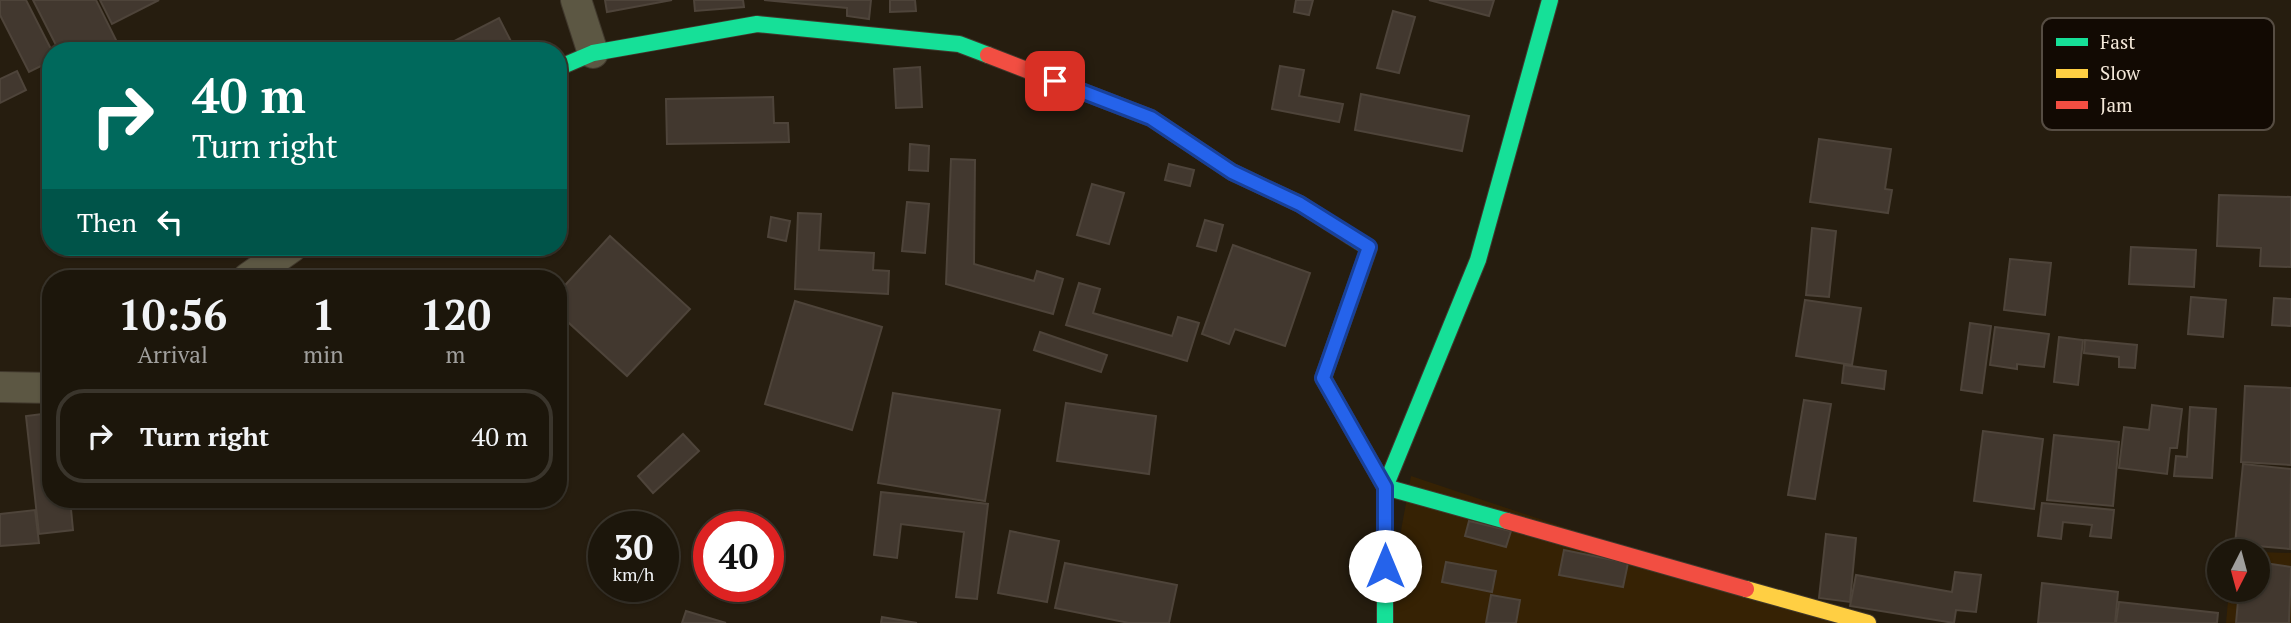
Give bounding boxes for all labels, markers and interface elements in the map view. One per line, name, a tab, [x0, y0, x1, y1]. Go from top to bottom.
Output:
legend	[2042, 18, 2274, 130]
text: Fast	[2100, 29, 2135, 54]
pin	[1025, 51, 1085, 111]
text: Slow	[2100, 60, 2141, 85]
text: 40 m	[192, 62, 306, 127]
icon: arrive	[1036, 62, 1074, 100]
icon: right	[77, 70, 168, 161]
text: Jam	[2100, 92, 2133, 117]
text: Turn right	[192, 125, 338, 167]
icon: left	[151, 203, 189, 241]
text: Then	[77, 205, 137, 239]
text: 10:56	[118, 286, 227, 342]
text: 1	[312, 286, 335, 342]
text: 120	[420, 286, 491, 342]
text: Arrival	[137, 339, 208, 370]
text: min	[303, 339, 344, 370]
text: m	[445, 339, 465, 370]
icon: right	[81, 417, 119, 455]
text: Turn right	[140, 419, 269, 453]
text: 40 m	[472, 419, 528, 453]
speed limit sign: 40	[693, 511, 784, 602]
text: 30	[614, 524, 653, 570]
position arrow	[1348, 529, 1422, 603]
north arrow	[2207, 539, 2270, 602]
map controls	[2207, 539, 2270, 602]
text: km/h	[613, 562, 654, 586]

